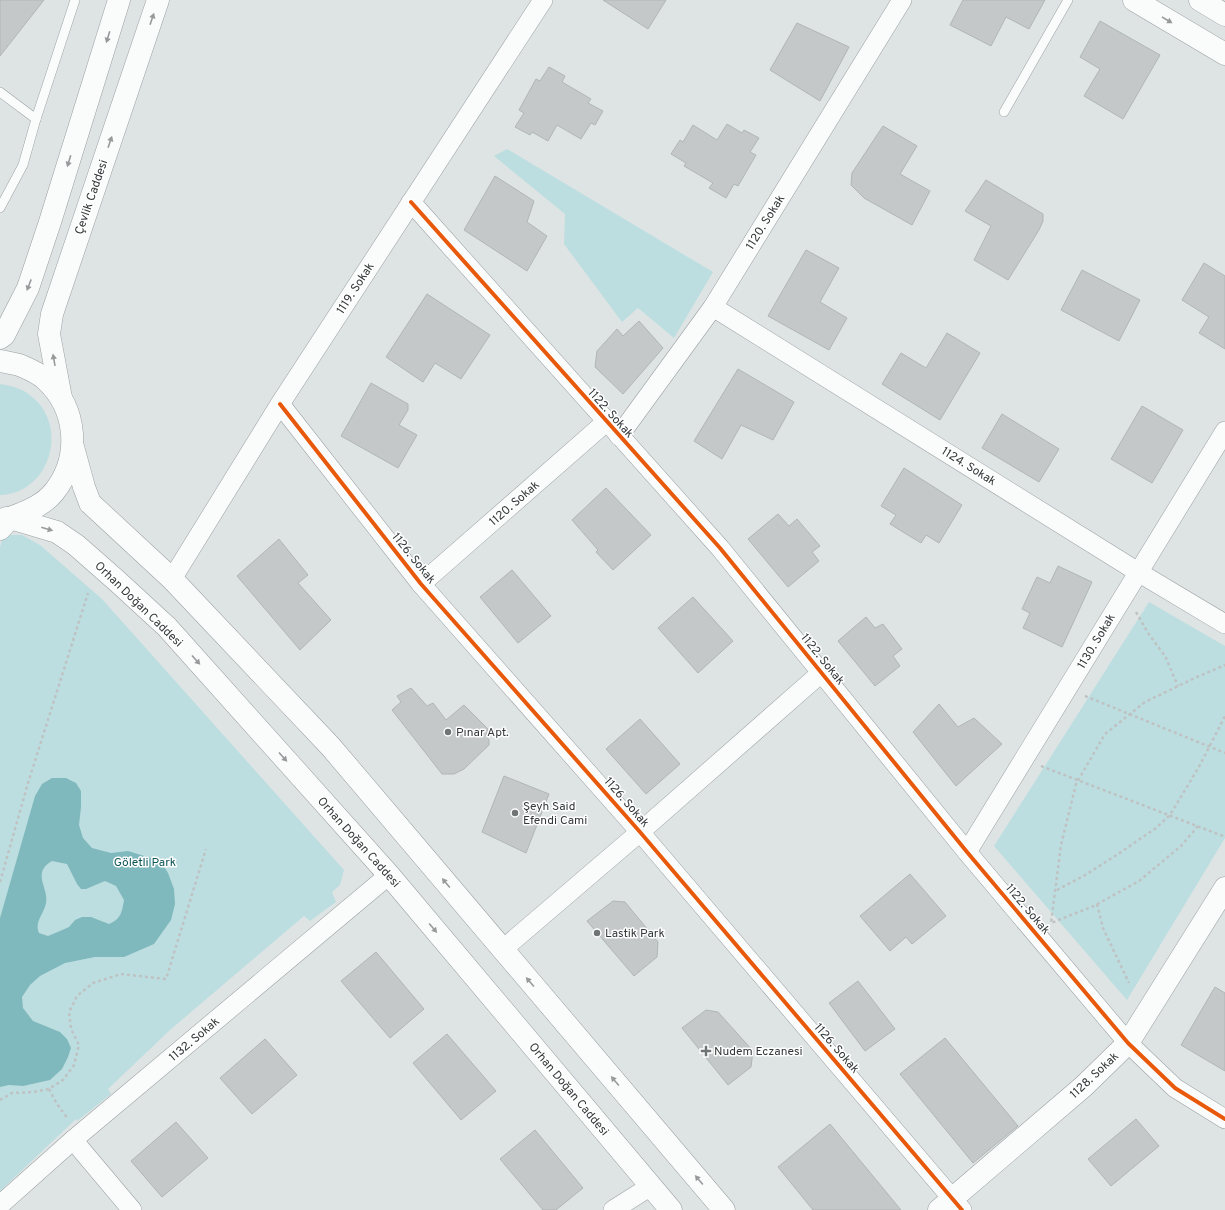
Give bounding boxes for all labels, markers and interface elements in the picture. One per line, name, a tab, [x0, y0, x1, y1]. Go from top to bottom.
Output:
one-way arrow	[149, 12, 155, 24]
one-way arrow	[1161, 16, 1173, 23]
one-way arrow	[105, 32, 111, 44]
one-way arrow	[107, 135, 113, 147]
one-way arrow	[66, 156, 72, 168]
street label: Çevlik Caddesi	[72, 158, 112, 237]
street label: 1120. Sokak	[743, 192, 789, 253]
street label: 1119. Sokak	[333, 260, 378, 317]
one-way arrow	[25, 279, 31, 291]
one-way arrow	[51, 354, 57, 366]
street label: 1122. Sokak	[584, 385, 637, 442]
street label: 1124. Sokak	[938, 444, 999, 490]
street label: 1120. Sokak	[486, 477, 543, 530]
one-way arrow	[41, 526, 53, 532]
street label: 1126. Sokak	[388, 530, 439, 588]
street label: Orhan Doğan Caddesi	[91, 558, 186, 651]
street label: 1130. Sokak	[1074, 611, 1120, 672]
street label: 1122. Sokak	[797, 631, 848, 689]
one-way arrow	[191, 655, 201, 665]
place label: Pınar Apt.	[456, 725, 509, 741]
marker: Pınar Apt.	[443, 727, 453, 737]
one-way arrow	[278, 752, 288, 762]
street label: 1126. Sokak	[600, 774, 652, 831]
street label: Orhan Doğan Caddesi	[313, 794, 403, 891]
place label: Şeyh Said Efendi Cami	[523, 799, 587, 829]
marker: Şeyh Said Efendi Cami	[510, 808, 520, 818]
park label: Göletli Park	[114, 855, 176, 871]
one-way arrow	[442, 878, 451, 889]
street label: 1122. Sokak	[1001, 881, 1053, 938]
one-way arrow	[429, 923, 438, 933]
place label: Lastik Park	[605, 926, 665, 942]
marker: Lastik Park	[592, 928, 602, 938]
one-way arrow	[526, 977, 535, 988]
street label: 1132. Sokak	[166, 1014, 223, 1066]
street label: 1126. Sokak	[810, 1020, 862, 1077]
street label: Orhan Doğan Caddesi	[525, 1040, 612, 1140]
place label: Nudem Eczanesi	[714, 1044, 803, 1060]
marker: Nudem Eczanesi	[701, 1046, 711, 1056]
street label: 1128. Sokak	[1067, 1049, 1123, 1103]
one-way arrow	[610, 1076, 619, 1086]
one-way arrow	[695, 1176, 704, 1185]

